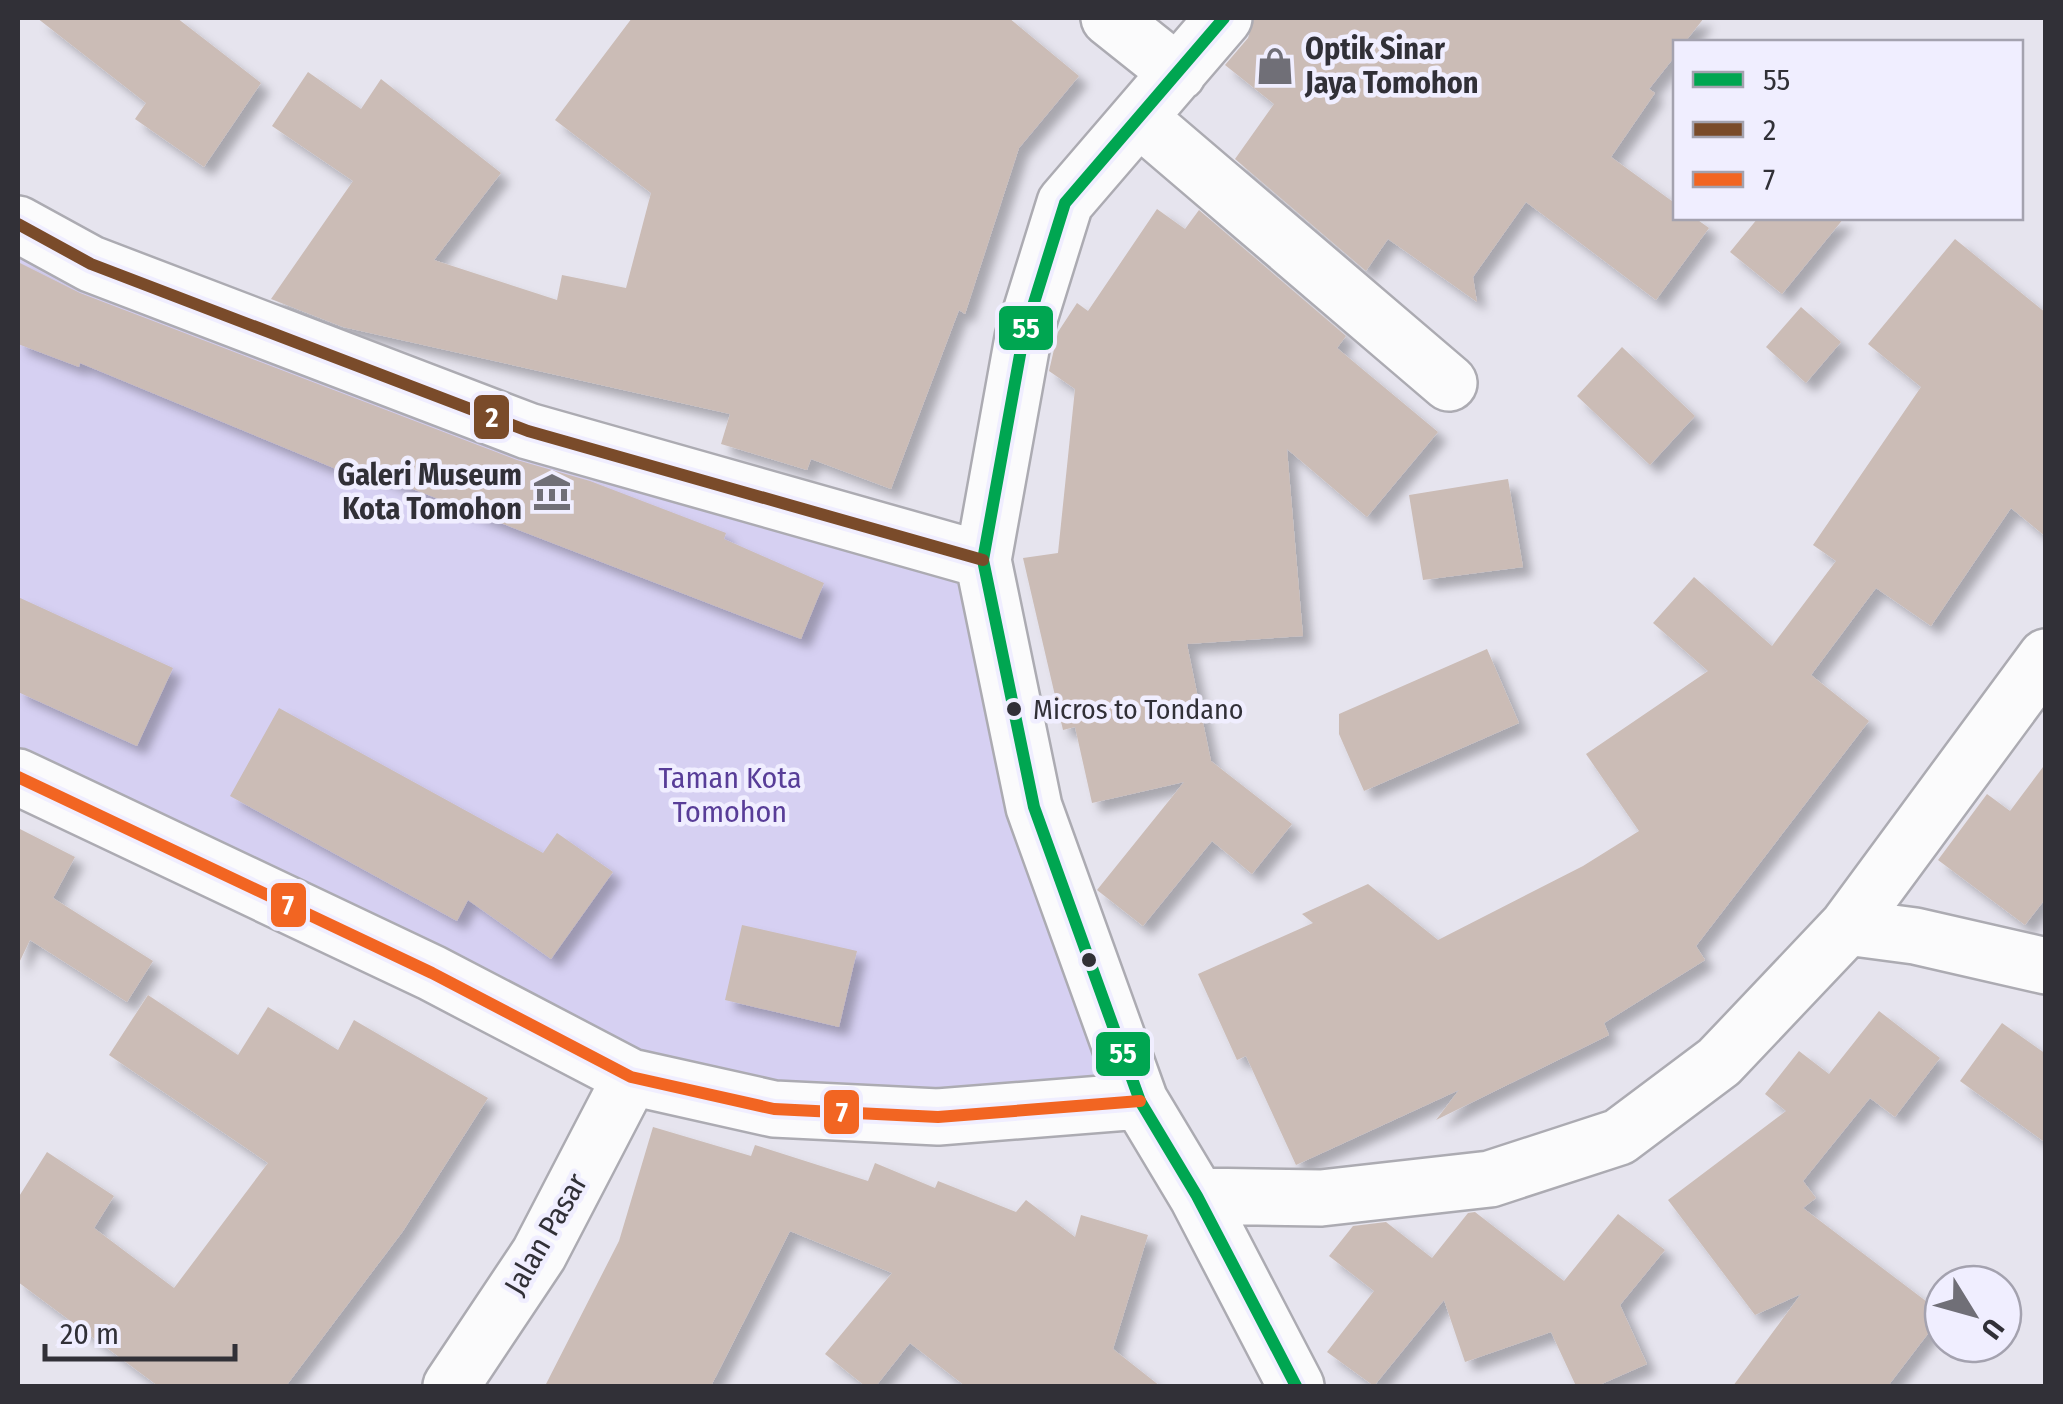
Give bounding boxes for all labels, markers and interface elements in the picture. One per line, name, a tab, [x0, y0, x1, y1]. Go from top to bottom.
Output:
place label: Optik Sinar Jaya Tomohon	[1304, 31, 1478, 101]
legend	[1673, 40, 2023, 220]
shop icon: Optik Sinar Jaya Tomohon	[1254, 45, 1296, 87]
text: 55	[1763, 62, 1790, 98]
text: 2	[1763, 112, 1776, 148]
text: 7	[1763, 162, 1775, 198]
line badge: 55	[997, 304, 1055, 352]
text: 55	[1012, 312, 1040, 345]
line badge: 2	[472, 393, 511, 441]
text: 2	[485, 401, 499, 434]
place label: Galeri Museum Kota Tomohon	[337, 457, 522, 527]
museum icon: Galeri Museum Kota Tomohon	[531, 471, 573, 513]
place label: Micros to Tondano	[1033, 693, 1243, 726]
marker: Micros to Tondano	[1004, 699, 1024, 719]
park label: Taman Kota Tomohon	[658, 760, 802, 830]
line badge: 7	[269, 881, 308, 929]
text: 7	[282, 889, 294, 922]
unlabelled marker	[1079, 950, 1099, 970]
line badge: 55	[1094, 1030, 1152, 1078]
text: 55	[1109, 1037, 1137, 1070]
line badge: 7	[822, 1088, 861, 1136]
text: 7	[836, 1096, 848, 1129]
street label: Jalan Pasar	[497, 1166, 595, 1301]
north arrow	[1923, 1264, 2023, 1364]
scale bar	[45, 1299, 235, 1361]
text: U	[1974, 1312, 2011, 1345]
text: 20 m	[60, 1316, 119, 1352]

